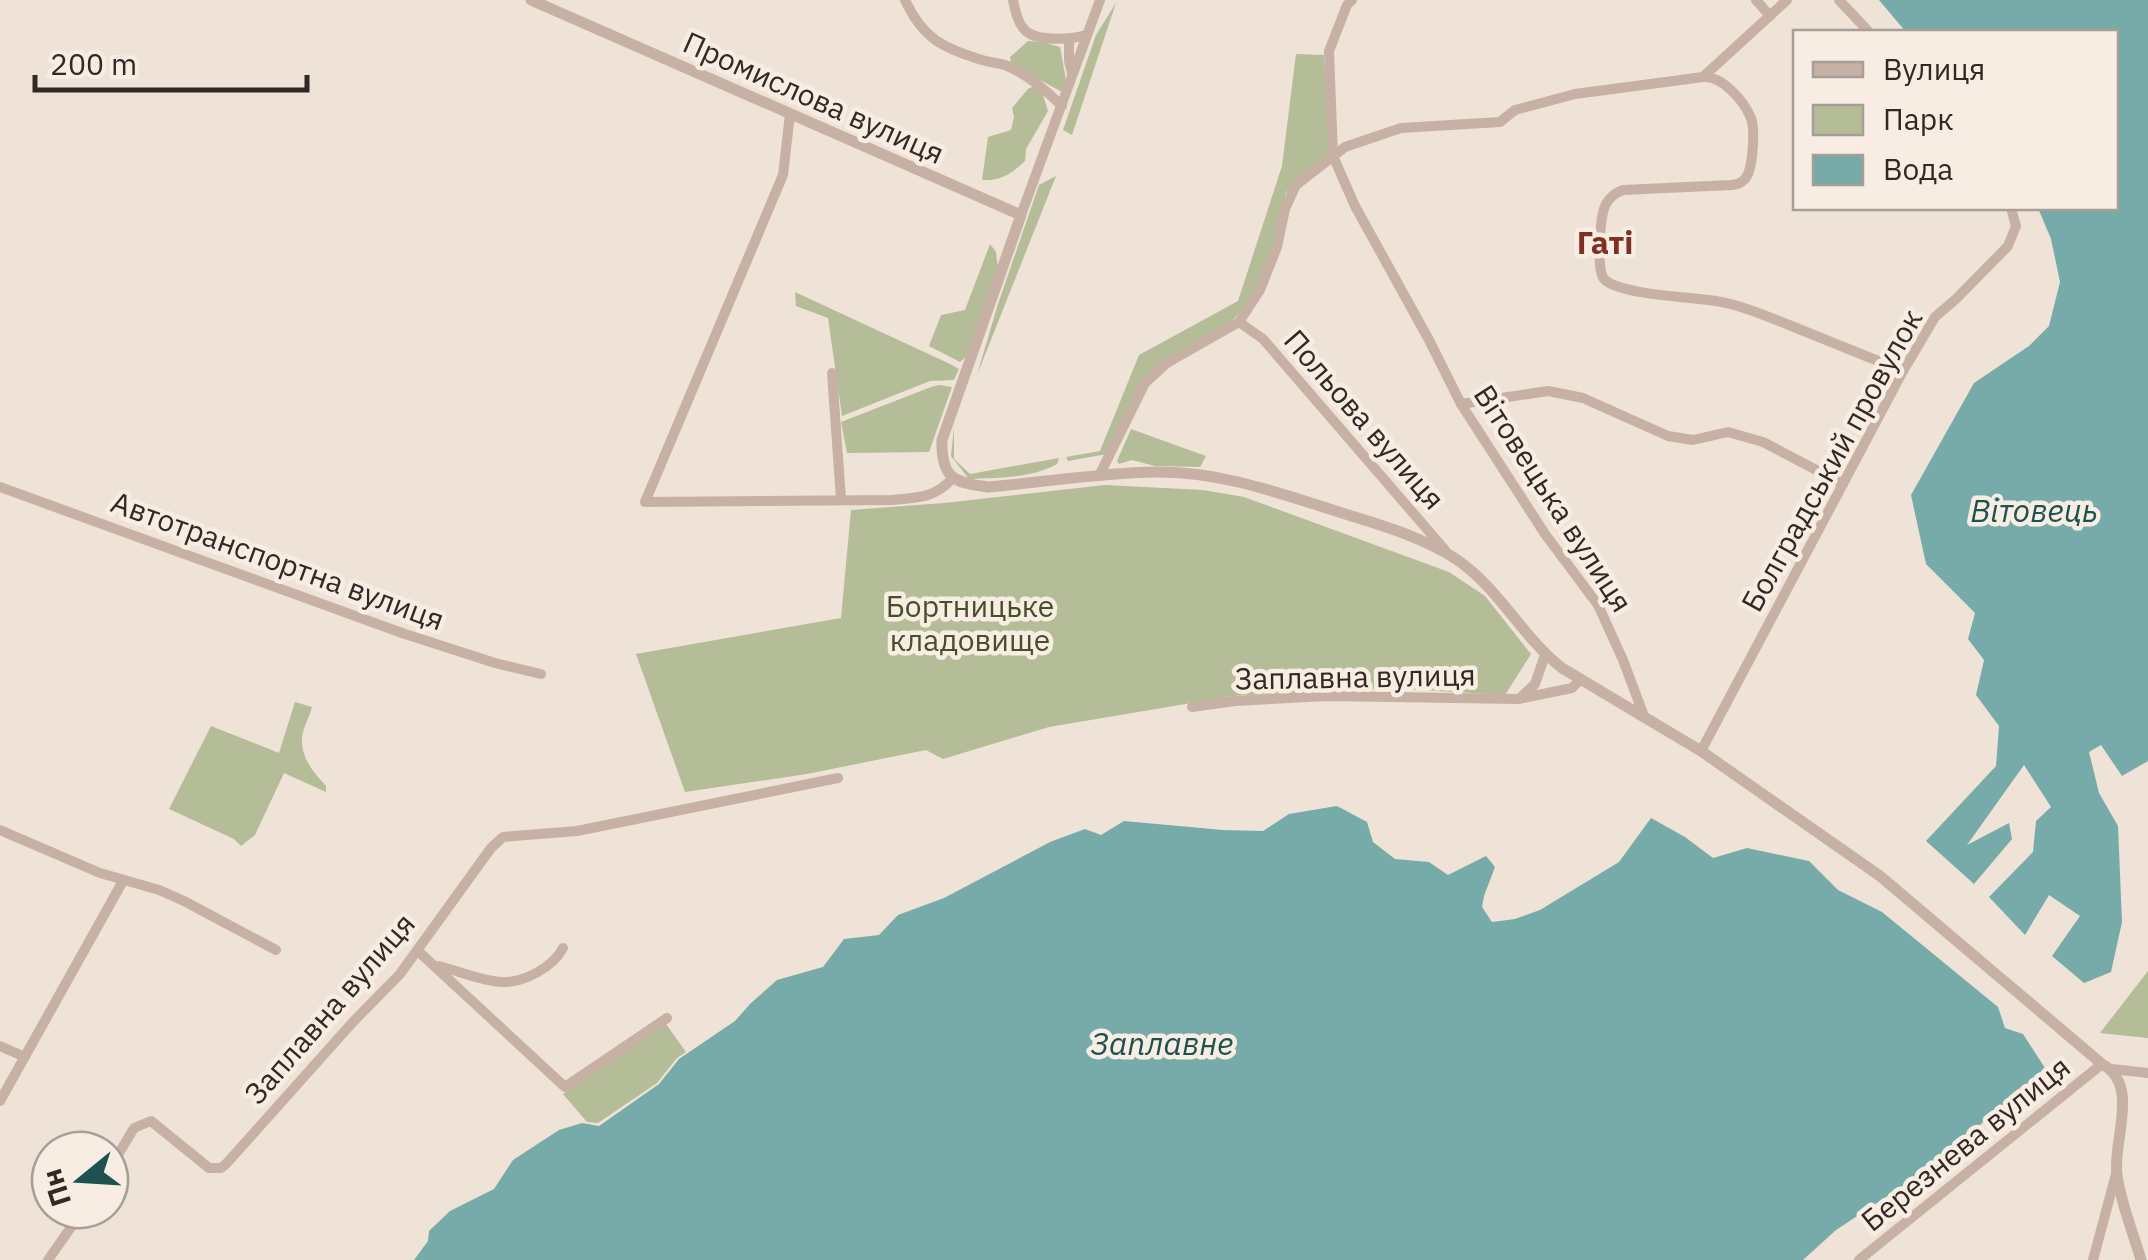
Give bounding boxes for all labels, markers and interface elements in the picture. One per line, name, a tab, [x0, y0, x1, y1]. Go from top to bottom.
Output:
street label: Промислова вулиця	[677, 22, 951, 172]
scale bar	[35, 30, 308, 92]
legend	[1793, 30, 2118, 210]
text: 200 m	[50, 44, 137, 83]
text: Вулиця	[1883, 49, 1985, 88]
text: Парк	[1883, 99, 1954, 138]
text: Вода	[1883, 149, 1953, 188]
district label: Гаті	[1577, 221, 1633, 263]
street label: Болградський провулок	[1732, 302, 1930, 618]
street label: Польова вулиця	[1276, 321, 1454, 517]
street label: Вітовецька вулиця	[1466, 377, 1642, 619]
street label: Автотранспортна вулиця	[106, 482, 450, 638]
water label: Вітовець	[1970, 489, 2098, 531]
park label: Бортницьке кладовище	[886, 586, 1054, 659]
street label: Заплавна вулиця	[1234, 654, 1476, 698]
street label: Заплавна вулиця	[235, 904, 423, 1112]
water label: Заплавне	[1091, 1022, 1233, 1064]
street label: Березнева вулиця	[1853, 1047, 2077, 1239]
north arrow	[30, 1130, 130, 1230]
text: Пн	[32, 1165, 79, 1211]

